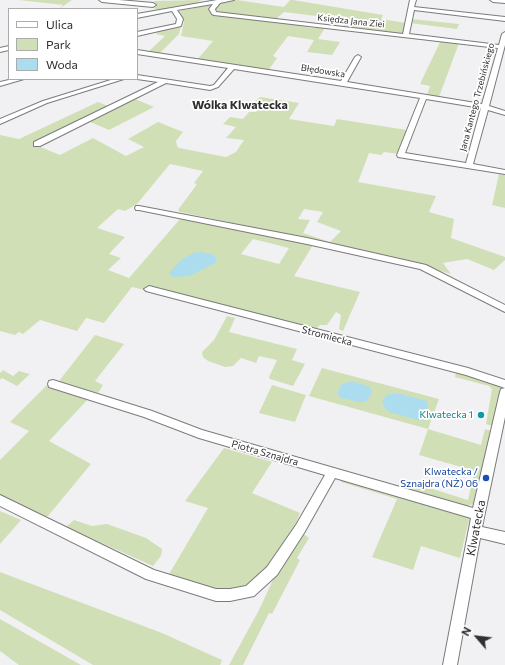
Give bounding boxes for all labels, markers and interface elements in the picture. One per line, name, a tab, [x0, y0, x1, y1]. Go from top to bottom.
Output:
legend	[8, 8, 138, 80]
street label: Księdza Jana Ziei	[317, 12, 385, 30]
text: Ulica	[46, 17, 73, 31]
text: Park	[46, 37, 71, 51]
street label: Jana Kantego Trzebińskiego	[457, 42, 497, 152]
text: Woda	[46, 57, 78, 71]
street label: Błędowska	[300, 62, 346, 80]
district label: Wólka Klwatecka	[192, 98, 288, 112]
street label: Stromiecka	[300, 323, 354, 349]
place label: Klwatecka 1	[420, 409, 473, 421]
marker: Klwatecka 1	[476, 410, 486, 420]
street label: Piotra Sznajdra	[230, 438, 300, 468]
place label: Klwatecka / Sznajdra (NŻ) 06	[400, 466, 478, 490]
marker: Klwatecka / Sznajdra (NŻ) 06	[481, 473, 491, 483]
street label: Klwatecka	[464, 499, 488, 557]
north arrow	[457, 617, 497, 657]
text: N	[458, 624, 474, 638]

